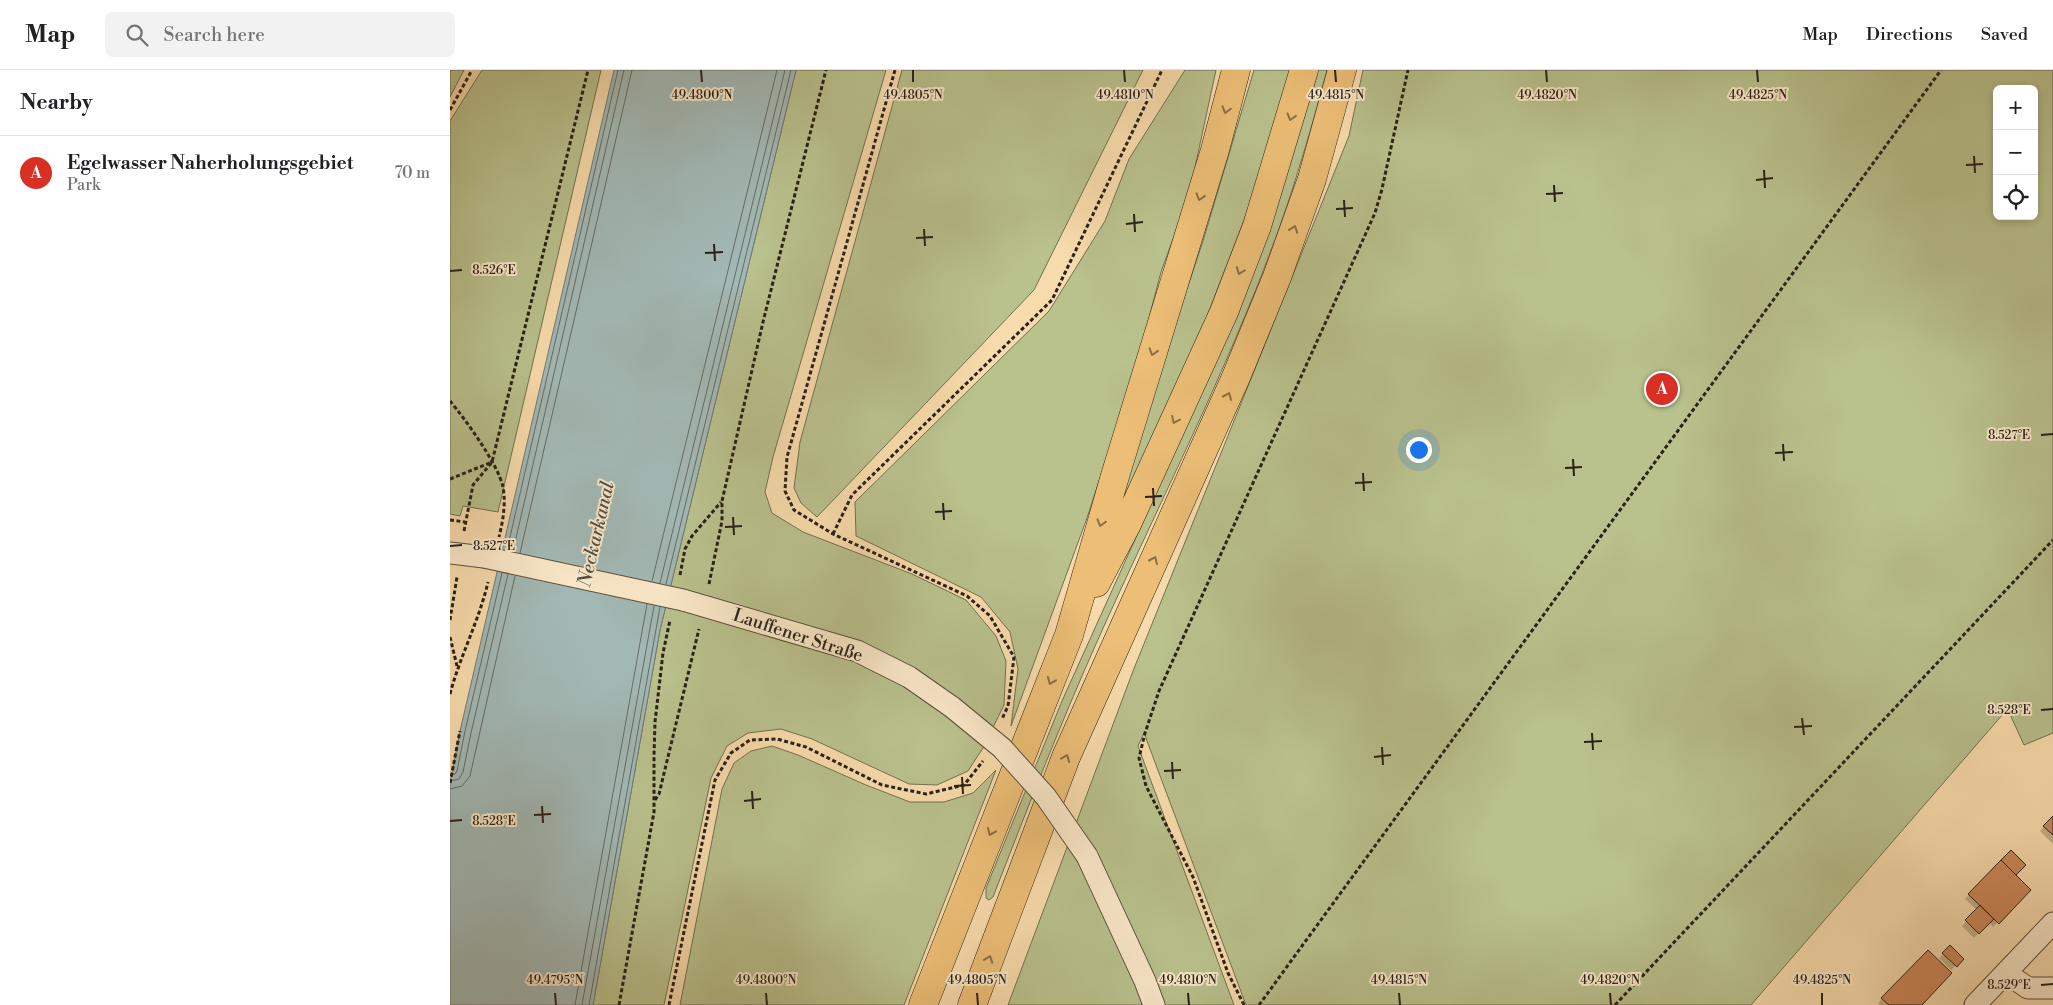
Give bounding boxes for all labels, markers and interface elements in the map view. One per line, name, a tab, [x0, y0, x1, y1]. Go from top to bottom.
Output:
search box	[105, 12, 455, 57]
text: Map	[25, 20, 75, 50]
icon: search	[123, 21, 151, 49]
text: Search here	[163, 23, 265, 47]
text: Map	[1802, 23, 1838, 46]
text: Directions	[1866, 23, 1953, 46]
text: Saved	[1981, 23, 2028, 46]
map controls	[1993, 85, 2038, 220]
button: +	[1993, 85, 2038, 130]
text: 49.4800°N	[672, 88, 732, 103]
text: 49.4805°N	[883, 88, 943, 103]
text: 49.4810°N	[1096, 88, 1154, 103]
text: 49.4815°N	[1308, 88, 1364, 103]
text: 49.4820°N	[1517, 88, 1577, 103]
text: 49.4825°N	[1729, 88, 1787, 103]
text: Nearby	[20, 90, 93, 116]
one-way arrow	[1222, 106, 1232, 114]
one-way arrow	[1286, 112, 1296, 121]
button: −	[1993, 130, 2038, 175]
text: Egelwasser Naherholungsgebiet	[67, 151, 354, 175]
text: A	[30, 163, 42, 183]
text: 70 m	[394, 163, 430, 183]
text: Park	[67, 175, 100, 195]
button: locate	[1993, 175, 2038, 220]
one-way arrow	[1196, 192, 1206, 201]
one-way arrow	[1288, 225, 1298, 234]
text: 8.526°E	[472, 263, 516, 278]
one-way arrow	[1236, 266, 1246, 275]
one-way arrow	[1148, 348, 1158, 356]
pin: A	[1646, 370, 1678, 408]
one-way arrow	[1221, 392, 1232, 401]
one-way arrow	[1170, 415, 1181, 424]
text: 8.527°E	[1988, 428, 2030, 443]
your location	[1406, 437, 1432, 463]
water label: Neckarkanal	[572, 479, 620, 590]
one-way arrow	[1096, 519, 1107, 528]
text: 8.527°E	[473, 539, 515, 554]
one-way arrow	[1148, 556, 1159, 565]
street label: Lauffener Straße	[730, 604, 866, 667]
one-way arrow	[1047, 676, 1057, 685]
text: 8.528°E	[1987, 703, 2031, 718]
one-way arrow	[1060, 755, 1070, 763]
text: 8.528°E	[472, 814, 516, 829]
one-way arrow	[987, 827, 997, 836]
one-way arrow	[983, 955, 993, 964]
text: 49.4795°N	[527, 973, 583, 988]
text: 49.4800°N	[736, 973, 796, 988]
text: 49.4805°N	[947, 973, 1007, 988]
text: 49.4810°N	[1159, 973, 1217, 988]
text: 49.4815°N	[1371, 973, 1427, 988]
text: 49.4820°N	[1580, 973, 1640, 988]
text: 49.4825°N	[1793, 973, 1851, 988]
text: 8.529°E	[1987, 978, 2031, 993]

